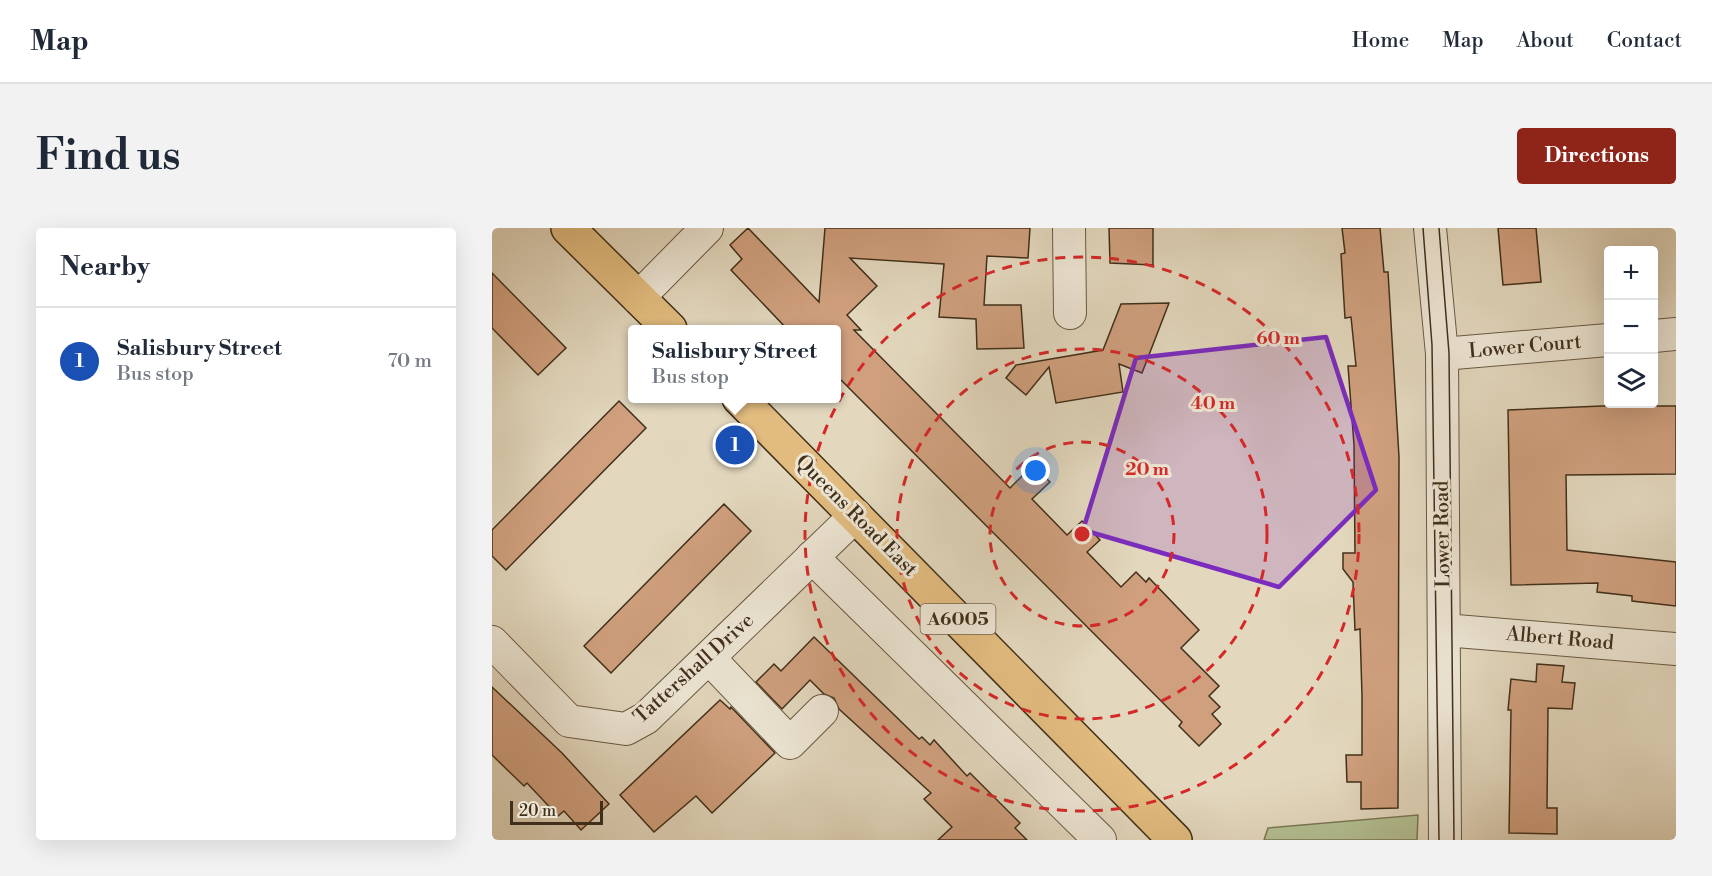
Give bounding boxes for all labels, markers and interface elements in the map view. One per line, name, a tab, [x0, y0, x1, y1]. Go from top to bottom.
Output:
text: Map	[30, 24, 89, 59]
text: Home	[1352, 28, 1409, 54]
text: Map	[1442, 28, 1484, 54]
text: About	[1517, 28, 1574, 54]
text: Contact	[1607, 28, 1682, 54]
button: Directions	[1517, 128, 1676, 184]
text: Find us	[36, 130, 180, 183]
map controls	[1604, 246, 1658, 408]
button: +	[1604, 246, 1658, 300]
text: Nearby	[60, 251, 150, 283]
button: −	[1604, 300, 1658, 354]
popup	[628, 325, 841, 403]
text: 60 m	[1256, 327, 1300, 350]
street label: Lower Court	[1467, 330, 1583, 364]
text: Salisbury Street	[117, 335, 282, 362]
text: Salisbury Street	[652, 338, 817, 365]
text: 1	[75, 349, 84, 374]
text: 70 m	[388, 349, 432, 374]
button: layers	[1604, 354, 1658, 408]
text: Bus stop	[117, 362, 194, 387]
text: Bus stop	[652, 365, 729, 390]
text: 40 m	[1191, 392, 1236, 415]
pin: 1	[716, 422, 754, 468]
street label: Queens Road East	[790, 450, 922, 582]
your location	[1021, 456, 1050, 485]
text: 20 m	[1125, 458, 1169, 481]
street label: Lower Road	[1430, 480, 1456, 588]
centre of rings	[1072, 524, 1092, 544]
road number: A6005	[920, 604, 996, 634]
street label: Tattershall Drive	[629, 608, 759, 730]
street label: Albert Road	[1504, 622, 1615, 656]
scale bar	[510, 798, 603, 826]
text: 20 m	[519, 801, 556, 821]

